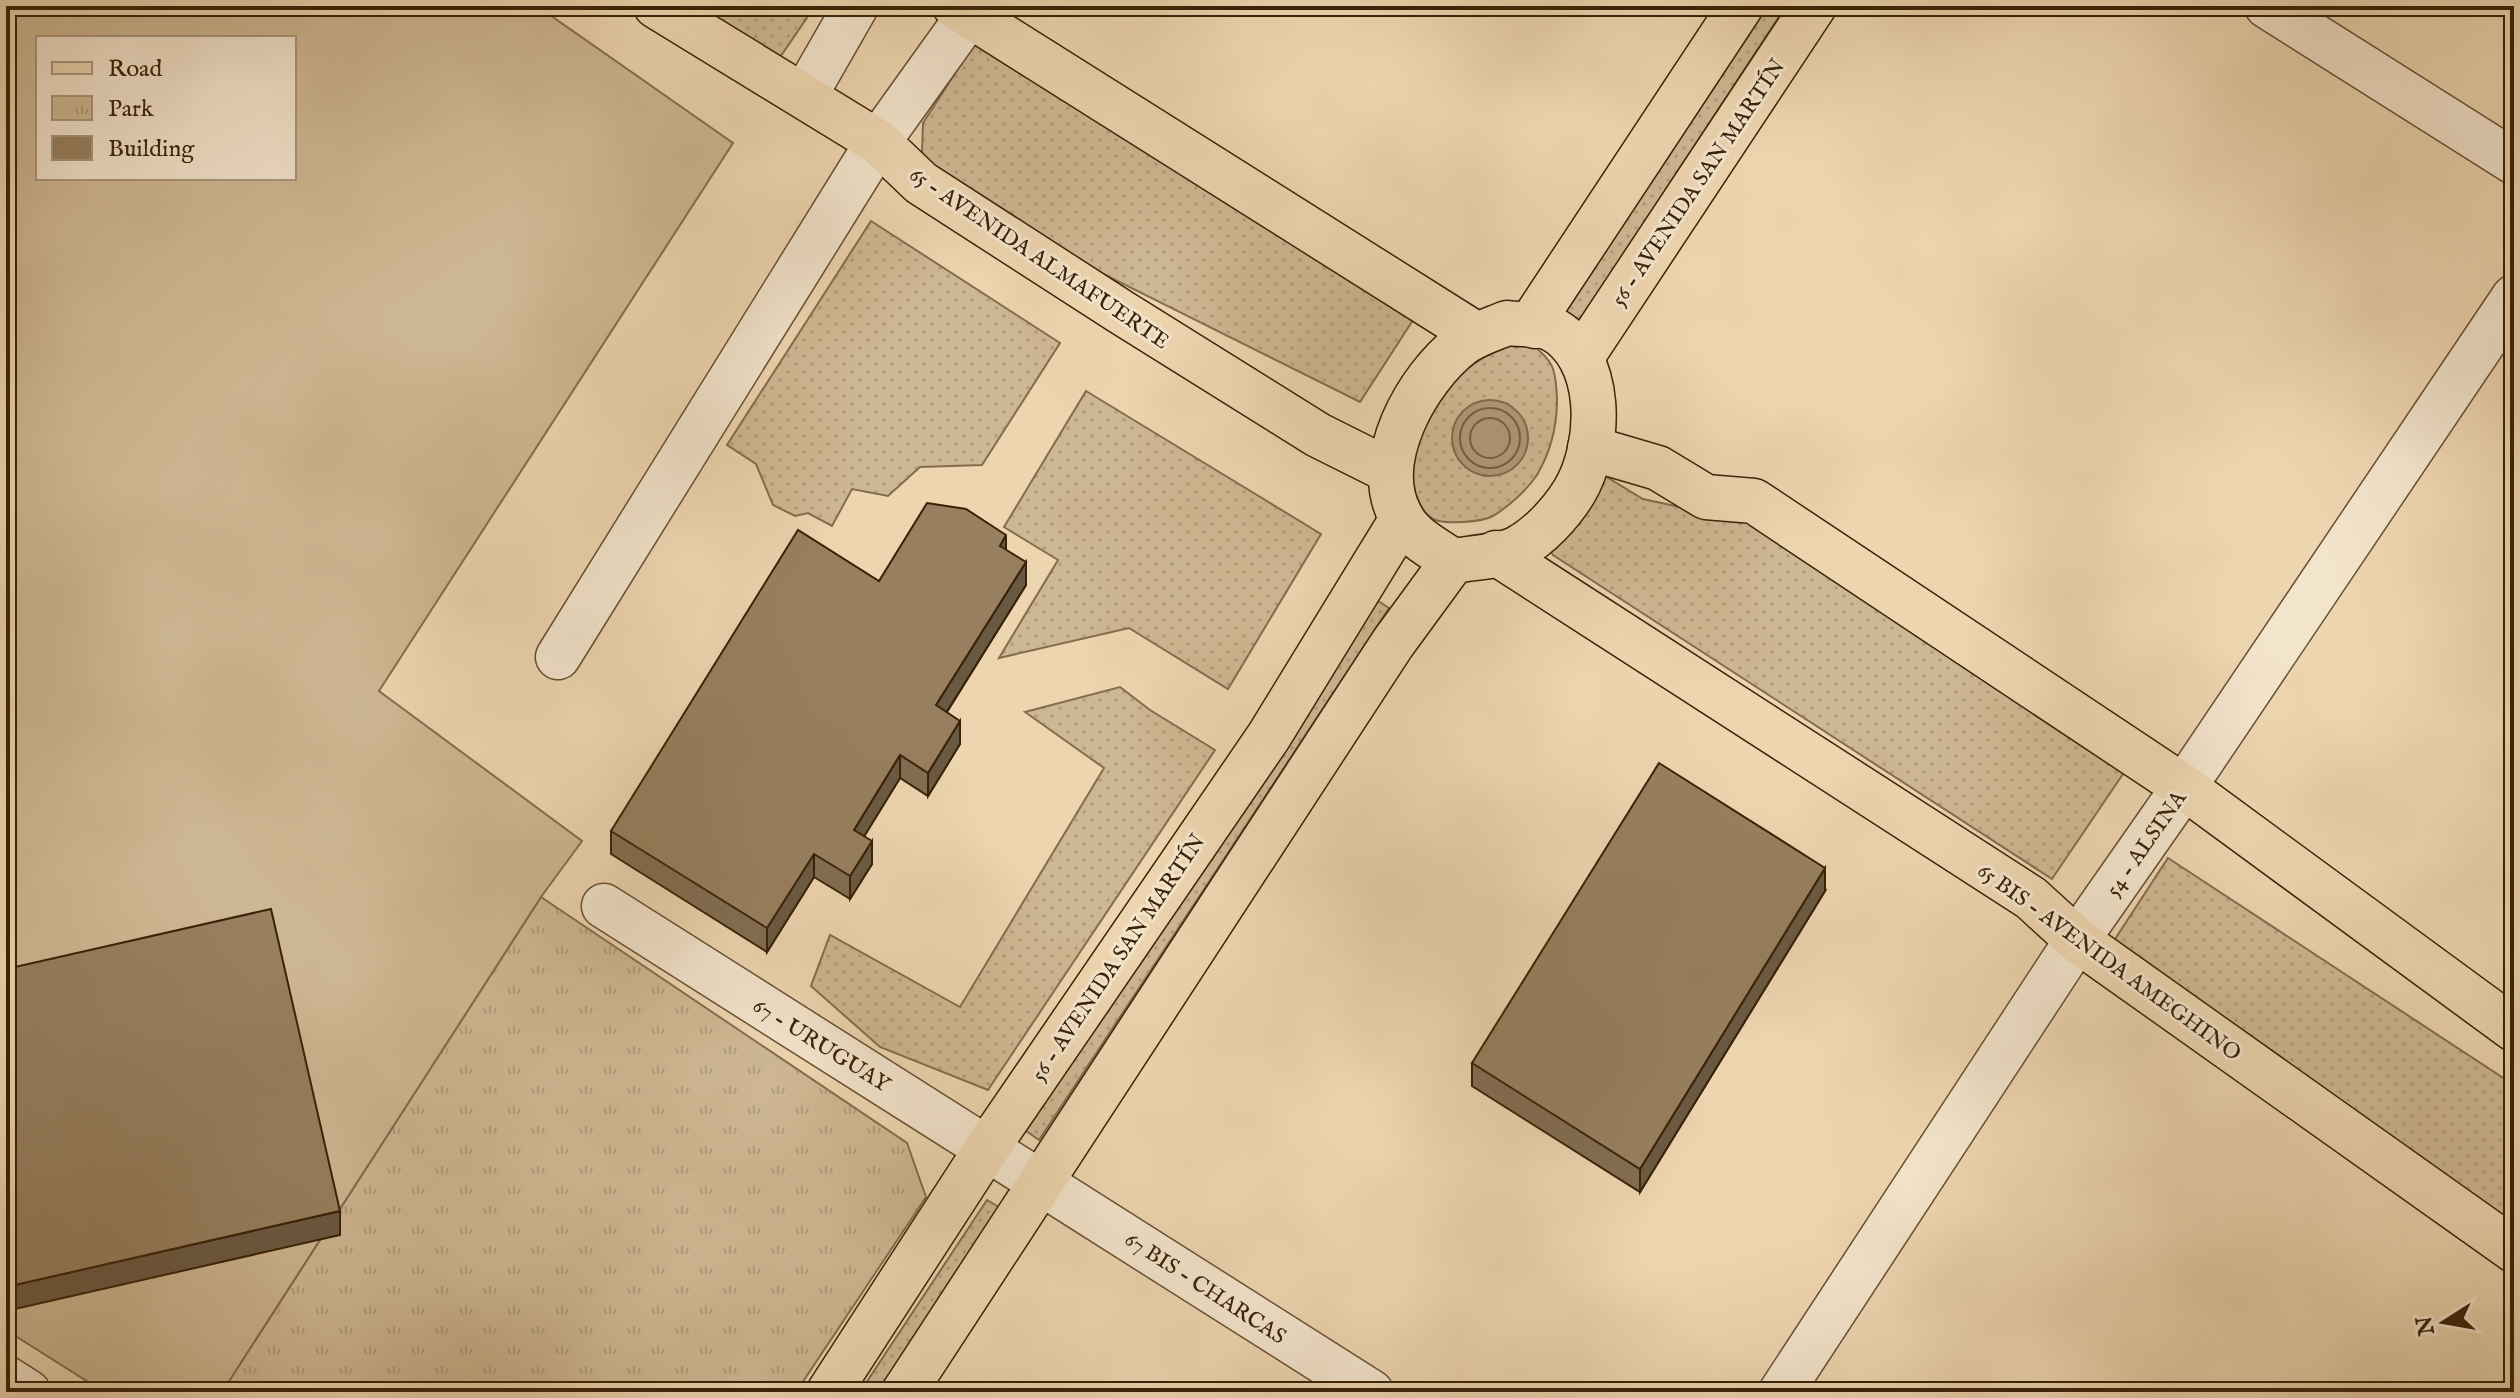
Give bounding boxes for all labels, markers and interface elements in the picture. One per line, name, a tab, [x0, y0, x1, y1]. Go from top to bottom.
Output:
legend	[36, 36, 296, 180]
text: Road	[108, 54, 162, 85]
street label: 56 - AVENIDA SAN MARTÍN	[1605, 54, 1792, 312]
text: Park	[108, 94, 154, 125]
text: Building	[108, 134, 195, 165]
street label: 65 - AVENIDA ALMAFUERTE	[904, 161, 1174, 356]
street label: 54 - ALSINA	[2100, 785, 2194, 903]
street label: 56 - AVENIDA SAN MARTÍN	[1025, 829, 1212, 1087]
street label: 65 BIS - AVENIDA AMEGHINO	[1971, 857, 2246, 1068]
street label: 67 - URUGUAY	[747, 992, 896, 1100]
street label: 67 BIS - CHARCAS	[1119, 1226, 1291, 1351]
north arrow	[2404, 1282, 2484, 1362]
text: N	[2411, 1313, 2442, 1338]

